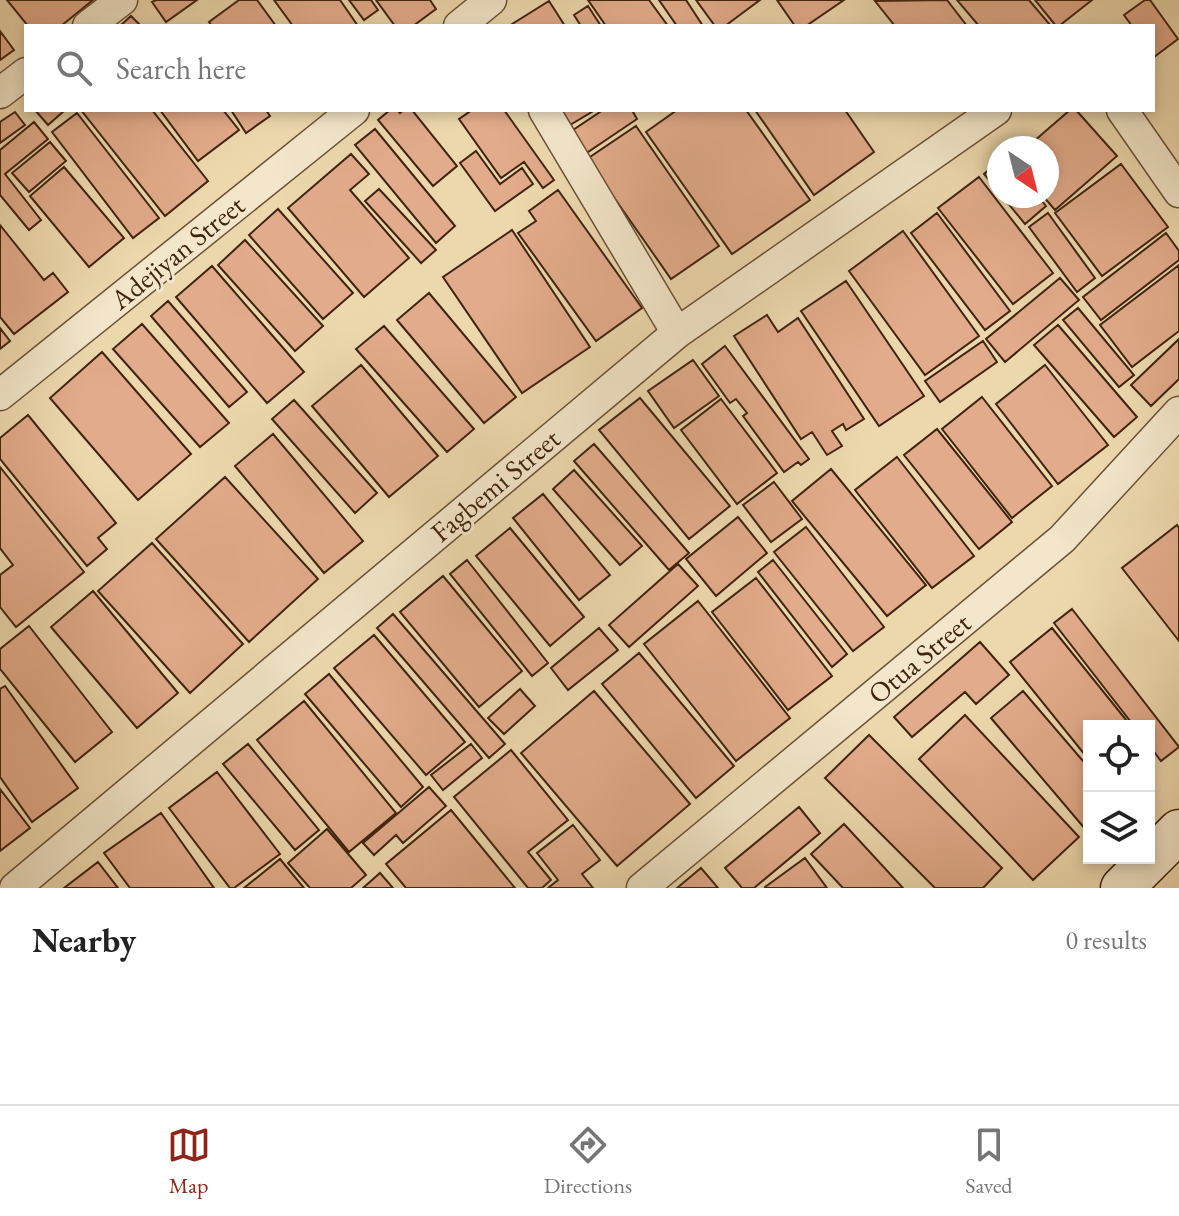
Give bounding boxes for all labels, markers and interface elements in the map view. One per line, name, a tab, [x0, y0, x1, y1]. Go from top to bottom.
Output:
search box	[24, 24, 1155, 112]
icon: search	[52, 46, 96, 90]
text: Search here	[116, 49, 246, 88]
north arrow	[987, 136, 1059, 208]
street label: Adejiyan Street	[102, 187, 252, 318]
street label: Fagbemi Street	[423, 420, 567, 550]
street label: Otua Street	[860, 604, 978, 711]
map controls	[1083, 720, 1155, 864]
button: locate	[1083, 720, 1155, 792]
button: layers	[1083, 792, 1155, 864]
text: Nearby	[32, 918, 136, 962]
text: 0 results	[1066, 923, 1147, 957]
tab: Map	[167, 1123, 211, 1200]
tab: Directions	[544, 1123, 632, 1200]
tab: Saved	[965, 1123, 1012, 1200]

